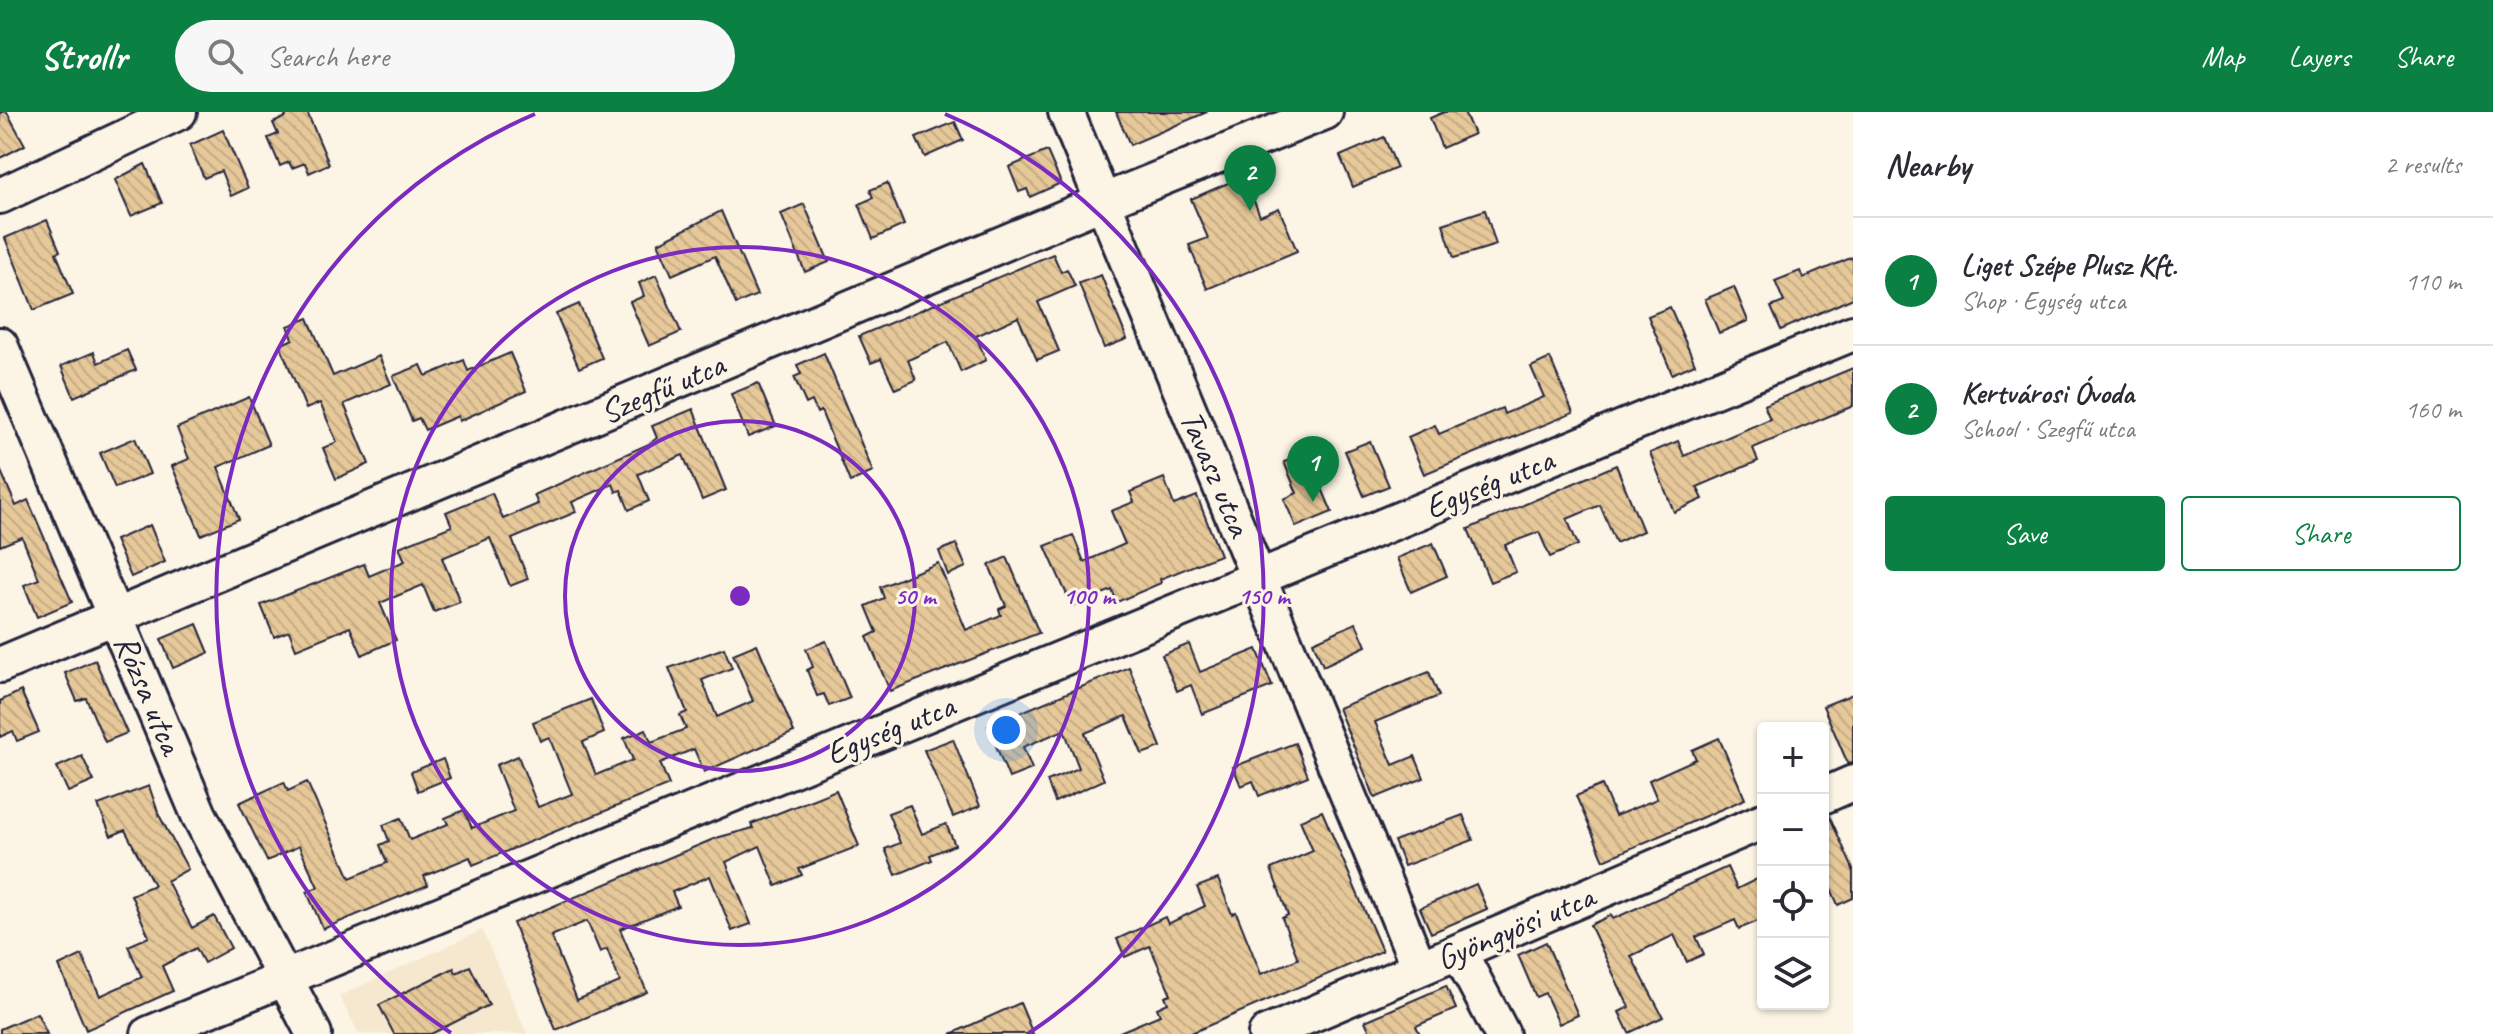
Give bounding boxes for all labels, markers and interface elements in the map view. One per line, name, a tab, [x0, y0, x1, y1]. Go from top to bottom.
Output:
search box	[175, 20, 735, 92]
text: Strollr	[40, 33, 127, 80]
icon: search	[203, 34, 247, 78]
text: Search here	[267, 37, 389, 75]
text: Map	[2202, 39, 2245, 74]
text: Layers	[2289, 39, 2350, 74]
text: Share	[2394, 39, 2453, 74]
text: Nearby	[1885, 143, 1971, 186]
pin: 2	[1224, 145, 1276, 211]
text: 2 results	[2385, 148, 2461, 181]
text: Liget Szépe Plusz Kft.	[1961, 246, 2177, 284]
text: 1	[1905, 265, 1917, 298]
text: 110 m	[2405, 265, 2461, 298]
text: Shop · Egység utca	[1961, 284, 2126, 317]
street label: Szegfű utca	[593, 342, 733, 433]
text: Kertvárosi Óvoda	[1961, 374, 2134, 412]
text: 2	[1905, 393, 1917, 426]
text: 160 m	[2405, 393, 2461, 426]
street label: Tavasz utca	[1170, 404, 1263, 544]
text: School · Szegfű utca	[1961, 412, 2135, 445]
pin: 1	[1287, 436, 1339, 502]
street label: Egység utca	[1418, 437, 1562, 528]
button: Save	[1885, 496, 2165, 571]
button: Share	[2181, 496, 2461, 571]
text: 50 m	[895, 581, 938, 611]
text: 100 m	[1063, 581, 1117, 611]
text: 150 m	[1238, 581, 1292, 611]
centre of rings	[726, 582, 754, 610]
street label: Rózsa utca	[105, 628, 195, 763]
street label: Egység utca	[819, 683, 963, 774]
your location	[986, 710, 1026, 750]
map controls	[1757, 722, 1829, 1010]
button: +	[1757, 722, 1829, 794]
button: −	[1757, 794, 1829, 866]
button: locate	[1757, 866, 1829, 938]
street label: Gyöngyösi utca	[1429, 873, 1603, 980]
button: layers	[1757, 938, 1829, 1010]

